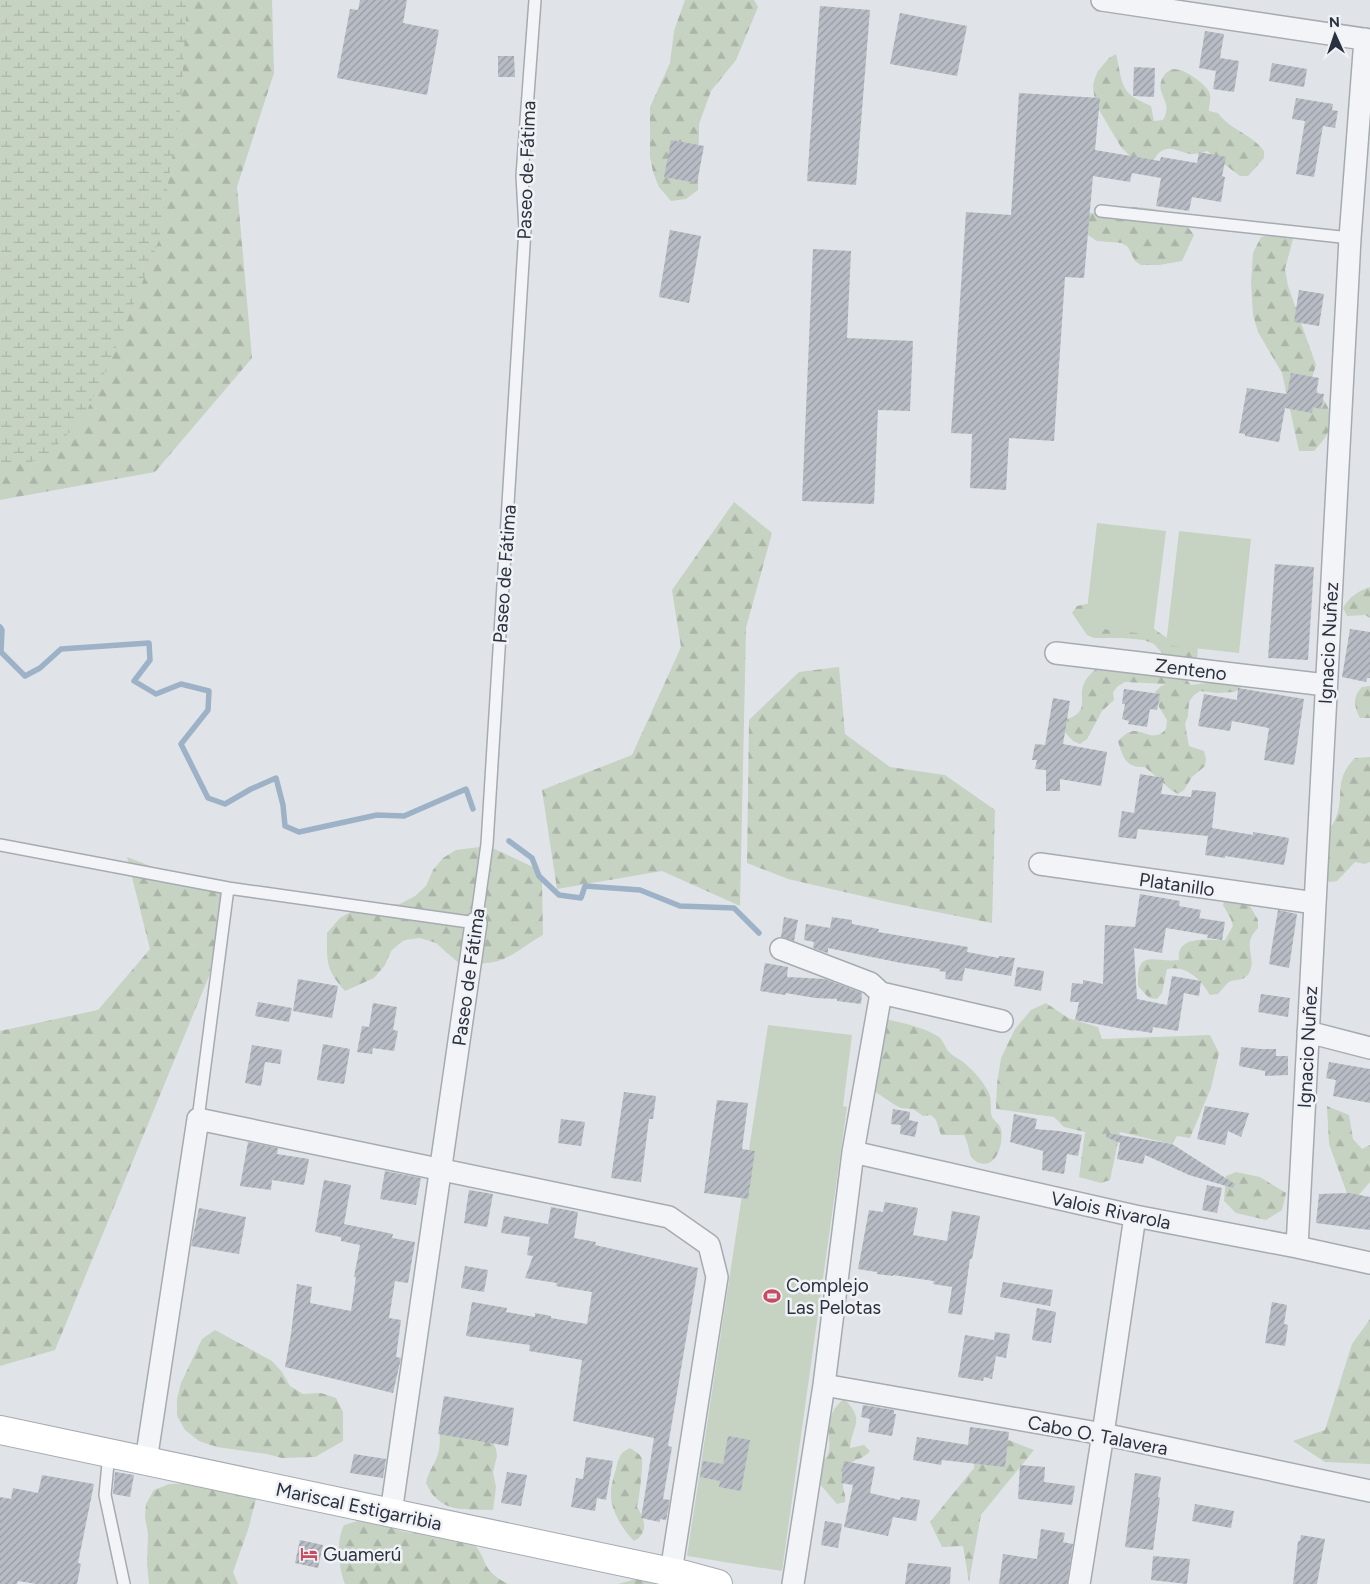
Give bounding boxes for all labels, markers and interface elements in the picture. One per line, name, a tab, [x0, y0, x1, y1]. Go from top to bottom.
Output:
north arrow	[1310, 10, 1360, 60]
text: N	[1328, 14, 1340, 31]
street label: Paseo de Fátima	[513, 100, 540, 240]
street label: Paseo de Fátima	[488, 504, 521, 644]
street label: Ignacio Nuñez	[1314, 581, 1343, 705]
street label: Zenteno	[1154, 654, 1228, 685]
street label: Platanillo	[1138, 868, 1216, 901]
street label: Paseo de Fátima	[447, 907, 490, 1047]
street label: Ignacio Nuñez	[1293, 985, 1322, 1109]
street label: Valois Rivarola	[1049, 1187, 1173, 1234]
place label: Complejo Las Pelotas	[786, 1274, 881, 1319]
sports icon: Complejo Las Pelotas	[762, 1286, 782, 1306]
street label: Cabo O. Talavera	[1026, 1411, 1170, 1460]
street label: Mariscal Estigarribia	[274, 1478, 444, 1535]
place label: Guamerú	[323, 1543, 401, 1566]
hotel icon: Guamerú	[299, 1544, 319, 1564]

